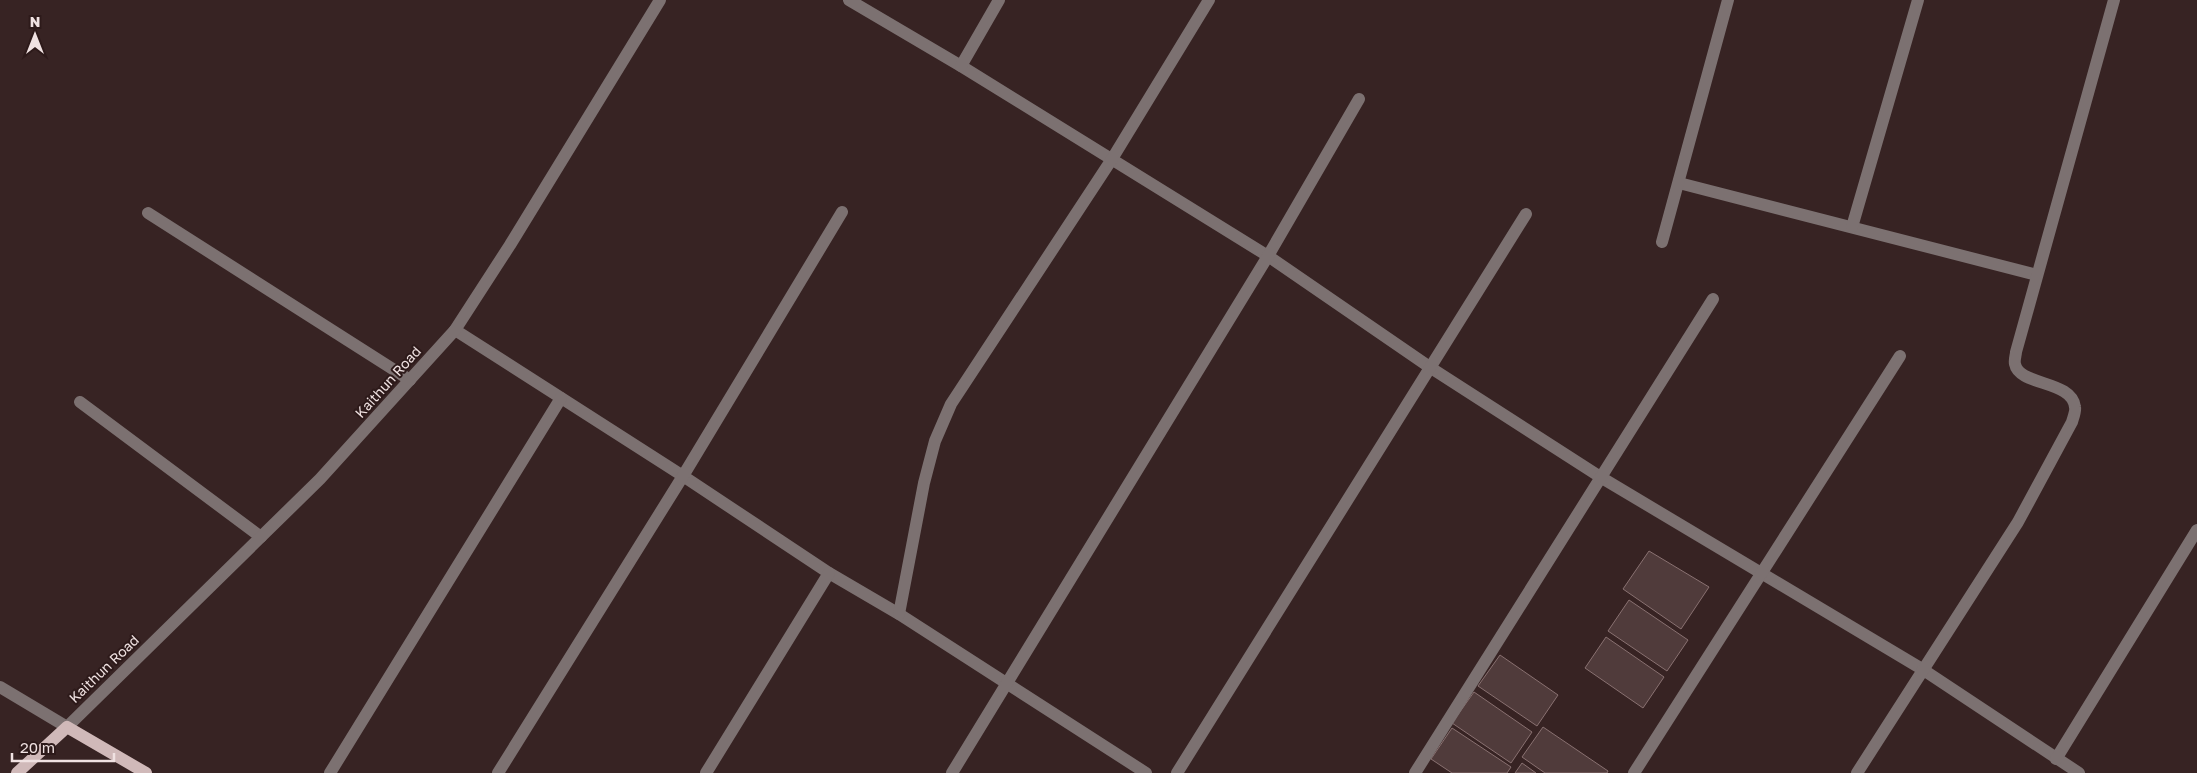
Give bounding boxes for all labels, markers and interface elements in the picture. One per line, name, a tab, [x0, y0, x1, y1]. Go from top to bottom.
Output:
north arrow	[10, 10, 60, 60]
text: N	[30, 13, 40, 30]
street label: Kaithun Road	[351, 342, 424, 421]
street label: Kaithun Road	[65, 631, 142, 706]
scale bar	[12, 730, 115, 762]
text: 20 m	[20, 738, 55, 756]

